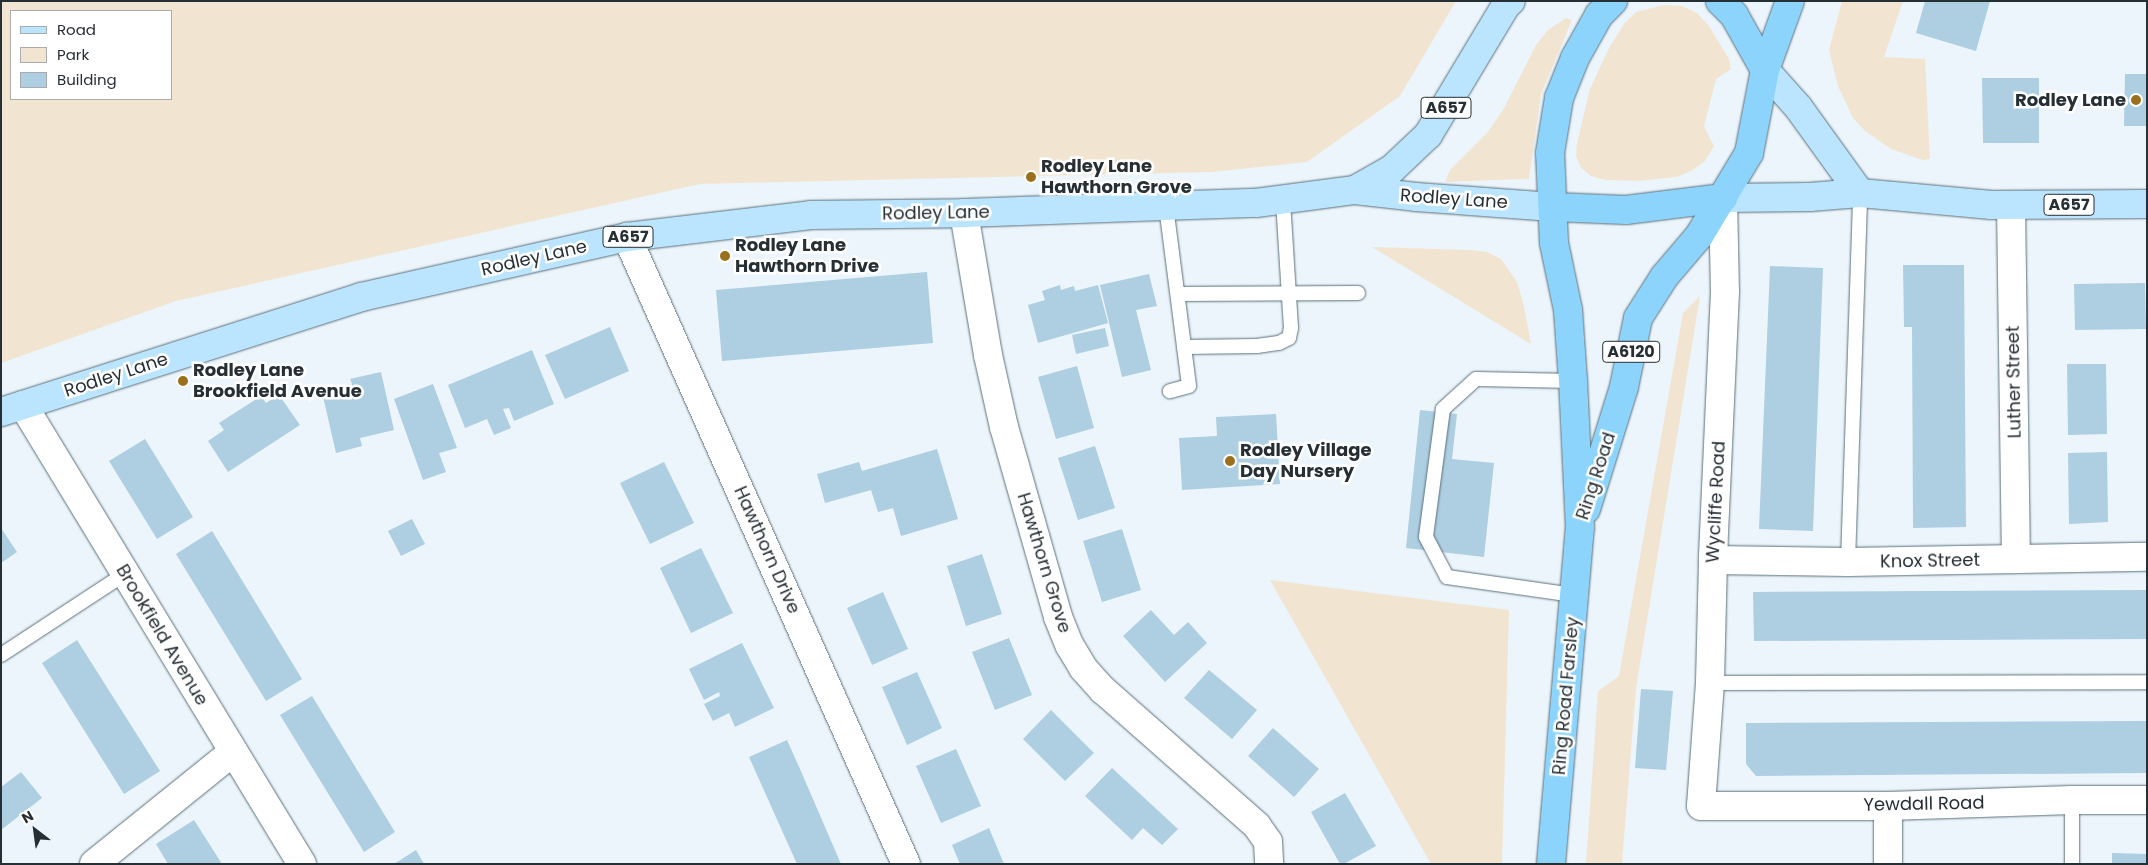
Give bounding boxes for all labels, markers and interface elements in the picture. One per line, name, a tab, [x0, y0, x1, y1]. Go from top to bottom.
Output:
legend	[10, 10, 172, 100]
text: Road	[57, 19, 96, 40]
text: Park	[57, 44, 89, 65]
text: Building	[57, 69, 117, 90]
place label: Rodley Lane	[2015, 89, 2126, 111]
marker: Rodley Lane	[2130, 94, 2142, 106]
road number: A657	[1420, 95, 1472, 122]
place label: Rodley Lane Hawthorn Grove	[1041, 156, 1192, 198]
marker: Rodley Lane Hawthorn Grove	[1025, 171, 1037, 183]
street label: Rodley Lane	[1399, 184, 1509, 214]
road number: A657	[2043, 192, 2095, 218]
street label: Rodley Lane	[882, 201, 990, 225]
road number: A657	[602, 223, 654, 250]
street label: Rodley Lane	[479, 235, 589, 281]
place label: Rodley Lane Hawthorn Drive	[735, 235, 879, 278]
marker: Rodley Lane Hawthorn Drive	[719, 250, 731, 262]
street label: Luther Street	[2002, 325, 2026, 439]
road number: A6120	[1601, 338, 1661, 366]
street label: Rodley Lane	[61, 348, 171, 402]
place label: Rodley Lane Brookfield Avenue	[193, 360, 362, 402]
marker: Rodley Lane Brookfield Avenue	[177, 375, 189, 387]
street label: Ring Road	[1572, 430, 1620, 522]
place label: Rodley Village Day Nursery	[1240, 440, 1372, 482]
street label: Wycliffe Road	[1702, 440, 1730, 564]
marker: Rodley Village Day Nursery	[1224, 455, 1236, 467]
street label: Hawthorn Drive	[729, 483, 805, 617]
street label: Hawthorn Grove	[1012, 490, 1076, 636]
street label: Knox Street	[1880, 549, 1980, 573]
street label: Brookfield Avenue	[111, 561, 213, 709]
street label: Ring Road Farsley	[1548, 616, 1584, 776]
street label: Yewdall Road	[1863, 792, 1985, 816]
north arrow	[10, 805, 60, 855]
text: N	[18, 806, 37, 828]

